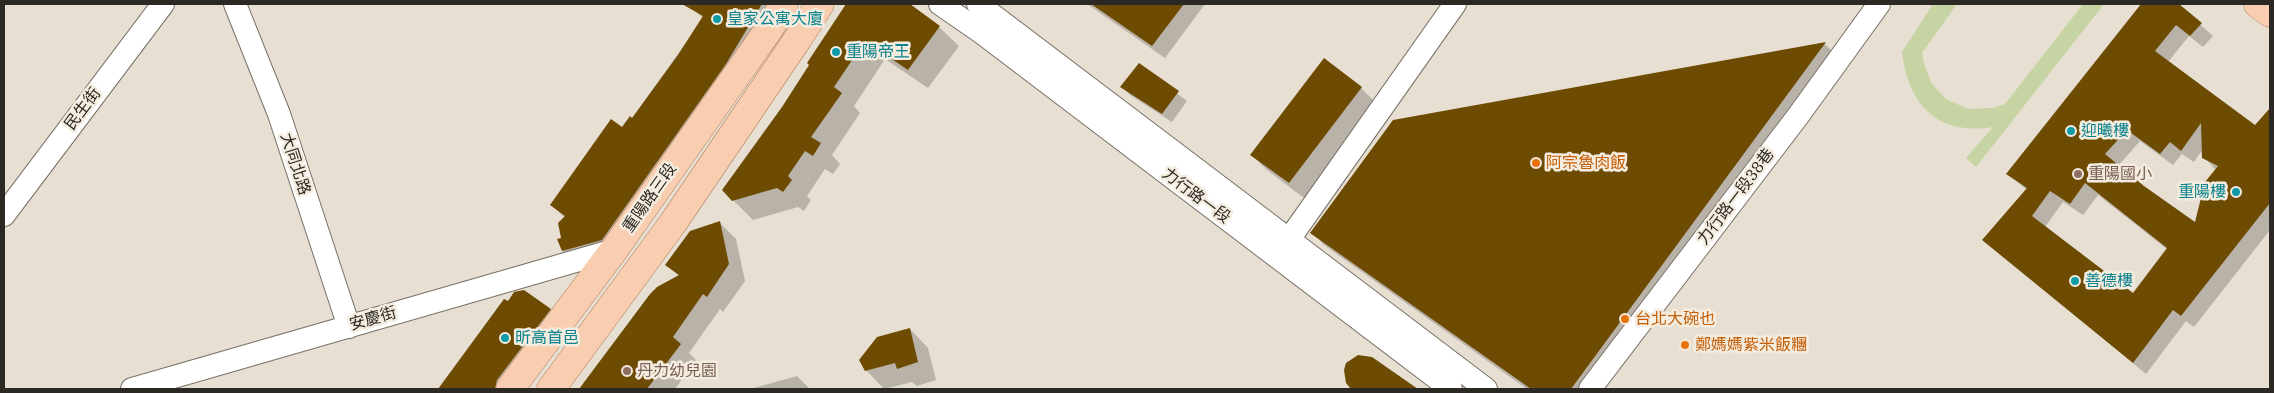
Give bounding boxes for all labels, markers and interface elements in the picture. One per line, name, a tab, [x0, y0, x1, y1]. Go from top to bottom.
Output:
place label: 皇家公寓大廈	[727, 9, 823, 29]
marker: 皇家公寓大廈	[711, 13, 723, 25]
place label: 重陽帝王	[846, 42, 910, 62]
marker: 重陽帝王	[830, 46, 842, 58]
street label: 民生街	[61, 84, 105, 134]
place label: 迎曦樓	[2081, 121, 2129, 141]
marker: 迎曦樓	[2065, 125, 2077, 137]
street label: 大同北路	[276, 131, 314, 197]
street label: 力行路一段38巷	[1694, 145, 1778, 249]
place label: 阿宗魯肉飯	[1546, 153, 1626, 173]
marker: 阿宗魯肉飯	[1530, 157, 1542, 169]
street label: 重陽路三段	[619, 160, 681, 236]
street label: 力行路一段	[1158, 164, 1234, 228]
place label: 重陽國小	[2088, 164, 2152, 184]
marker: 重陽國小	[2072, 168, 2084, 180]
place label: 重陽樓	[2178, 182, 2226, 202]
marker: 重陽樓	[2230, 186, 2242, 198]
place label: 善德樓	[2085, 271, 2133, 291]
marker: 善德樓	[2069, 275, 2081, 287]
street label: 安慶街	[347, 303, 399, 335]
place label: 台北大碗也	[1635, 309, 1715, 329]
marker: 台北大碗也	[1619, 313, 1631, 325]
place label: 昕高首邑	[515, 328, 579, 348]
marker: 昕高首邑	[499, 332, 511, 344]
place label: 鄭媽媽紫米飯糰	[1695, 335, 1807, 355]
marker: 鄭媽媽紫米飯糰	[1679, 339, 1691, 351]
place label: 丹力幼兒園	[637, 361, 717, 381]
marker: 丹力幼兒園	[621, 365, 633, 377]

